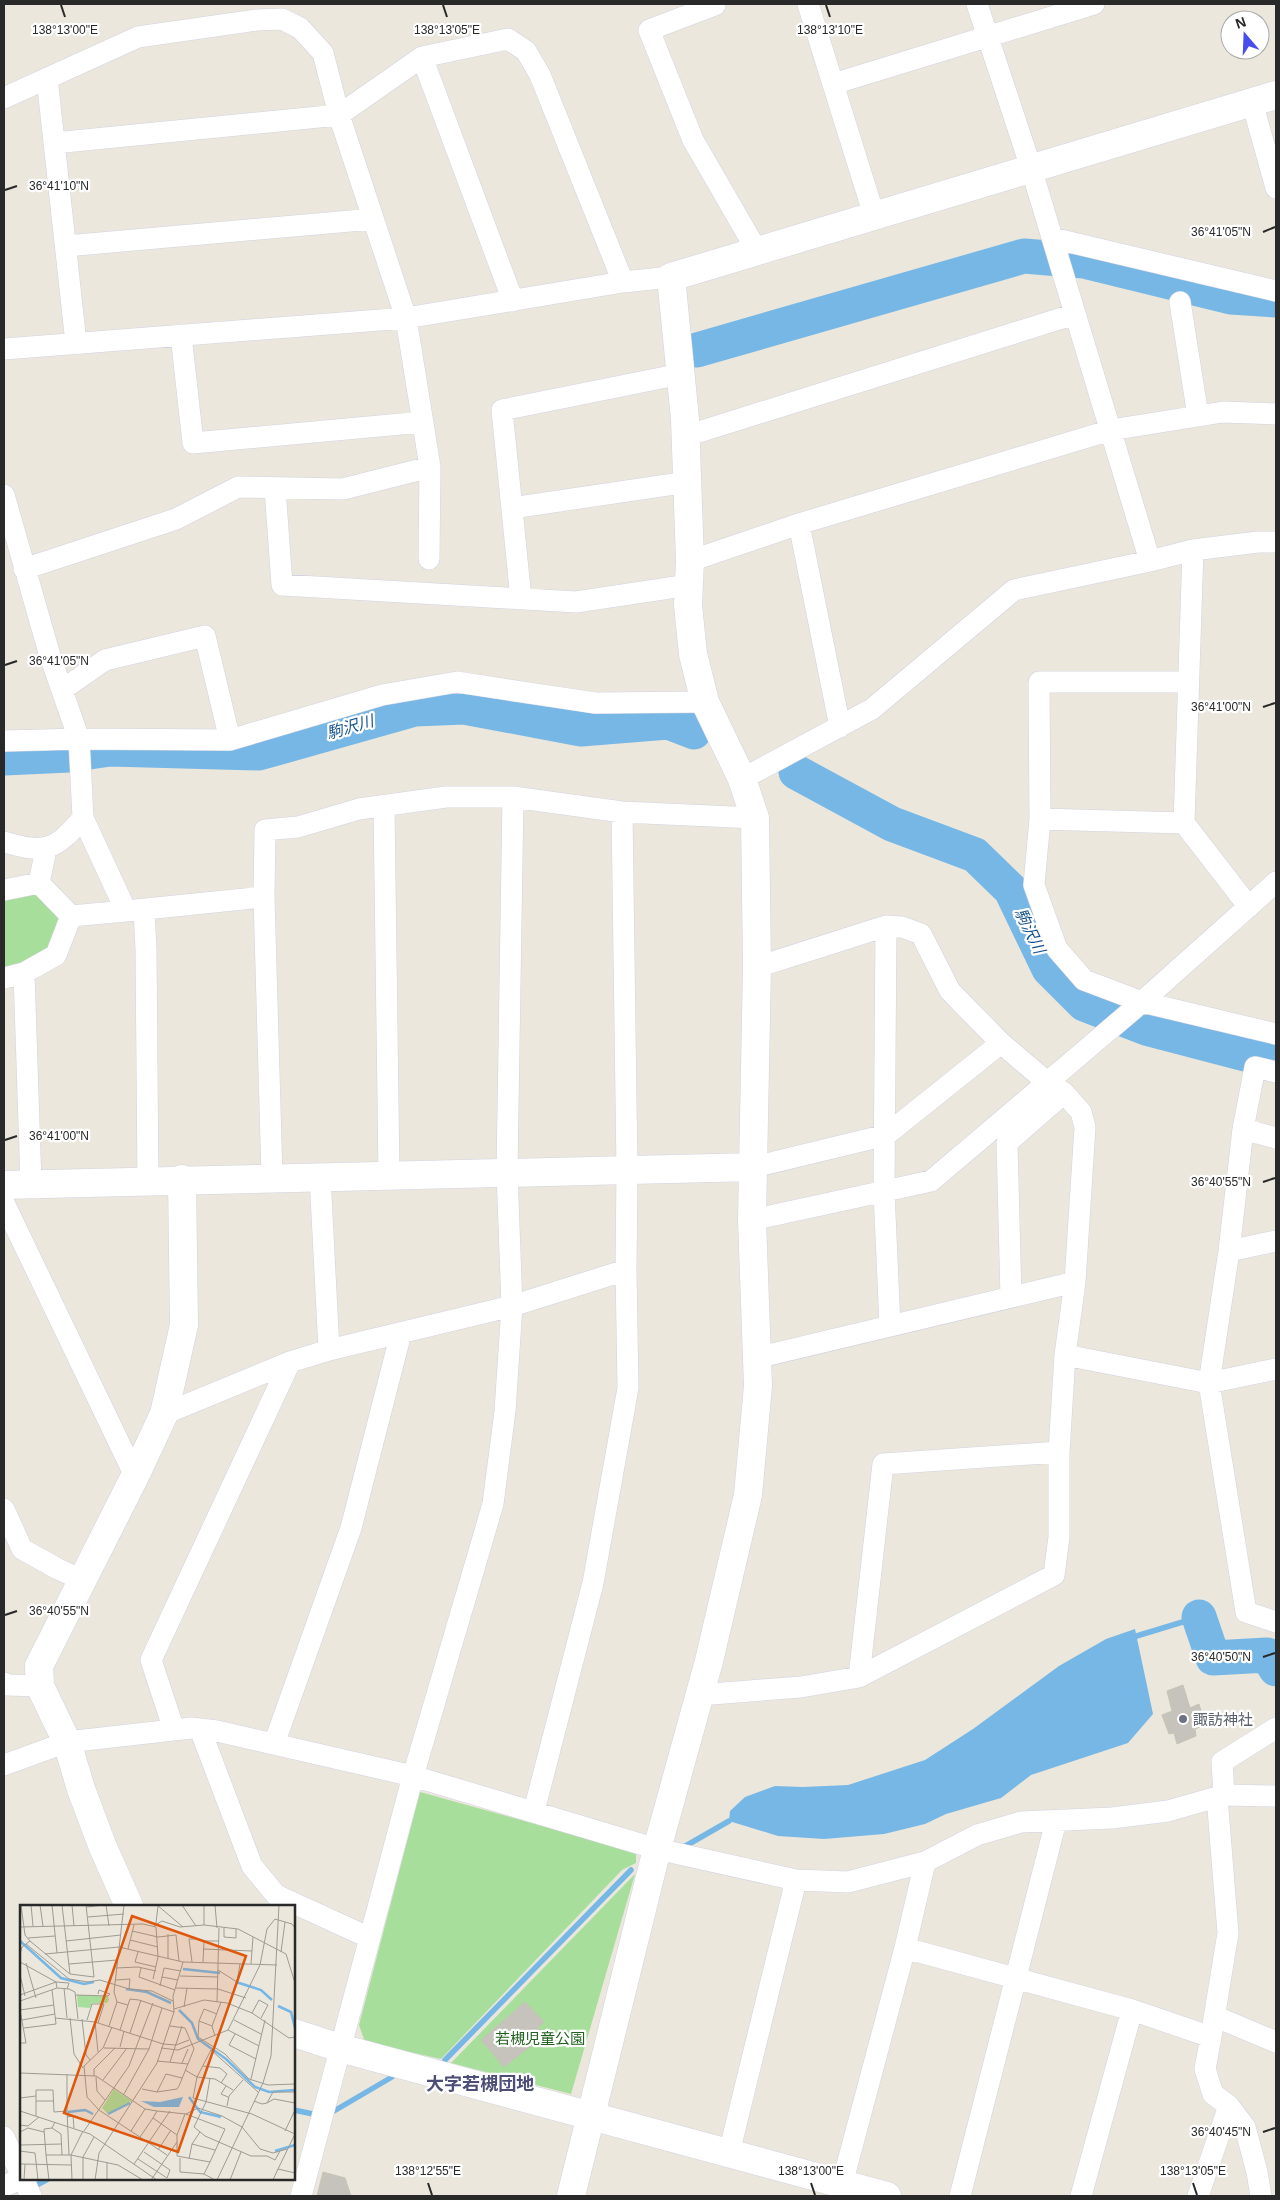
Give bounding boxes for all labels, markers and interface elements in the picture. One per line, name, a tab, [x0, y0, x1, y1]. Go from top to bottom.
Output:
north arrow	[1220, 10, 1270, 60]
text: N	[1233, 13, 1248, 32]
text: 138°13'00"E	[32, 23, 98, 37]
text: 138°13'05"E	[414, 23, 480, 37]
text: 138°13'10"E	[797, 23, 863, 37]
text: 36°41'10"N	[29, 179, 89, 193]
text: 36°41'05"N	[1191, 225, 1251, 239]
text: 36°41'05"N	[29, 654, 89, 668]
text: 36°41'00"N	[1191, 700, 1251, 714]
water label: 駒沢川	[325, 712, 377, 742]
water label: 駒沢川	[1012, 906, 1049, 958]
text: 36°41'00"N	[29, 1129, 89, 1143]
text: 36°40'55"N	[1191, 1175, 1251, 1189]
text: 36°40'55"N	[29, 1604, 89, 1618]
text: 36°40'50"N	[1191, 1650, 1251, 1664]
place label: 諏訪神社	[1193, 1711, 1253, 1728]
marker: 諏訪神社	[1177, 1713, 1189, 1725]
inset map	[20, 1905, 295, 2180]
park label: 若槻児童公園	[495, 2030, 585, 2047]
district label: 大字若槻団地	[426, 2074, 534, 2094]
text: 36°40'45"N	[1191, 2125, 1251, 2139]
text: 138°12'55"E	[395, 2164, 461, 2178]
text: 138°13'00"E	[778, 2164, 844, 2178]
text: 138°13'05"E	[1160, 2164, 1226, 2178]

